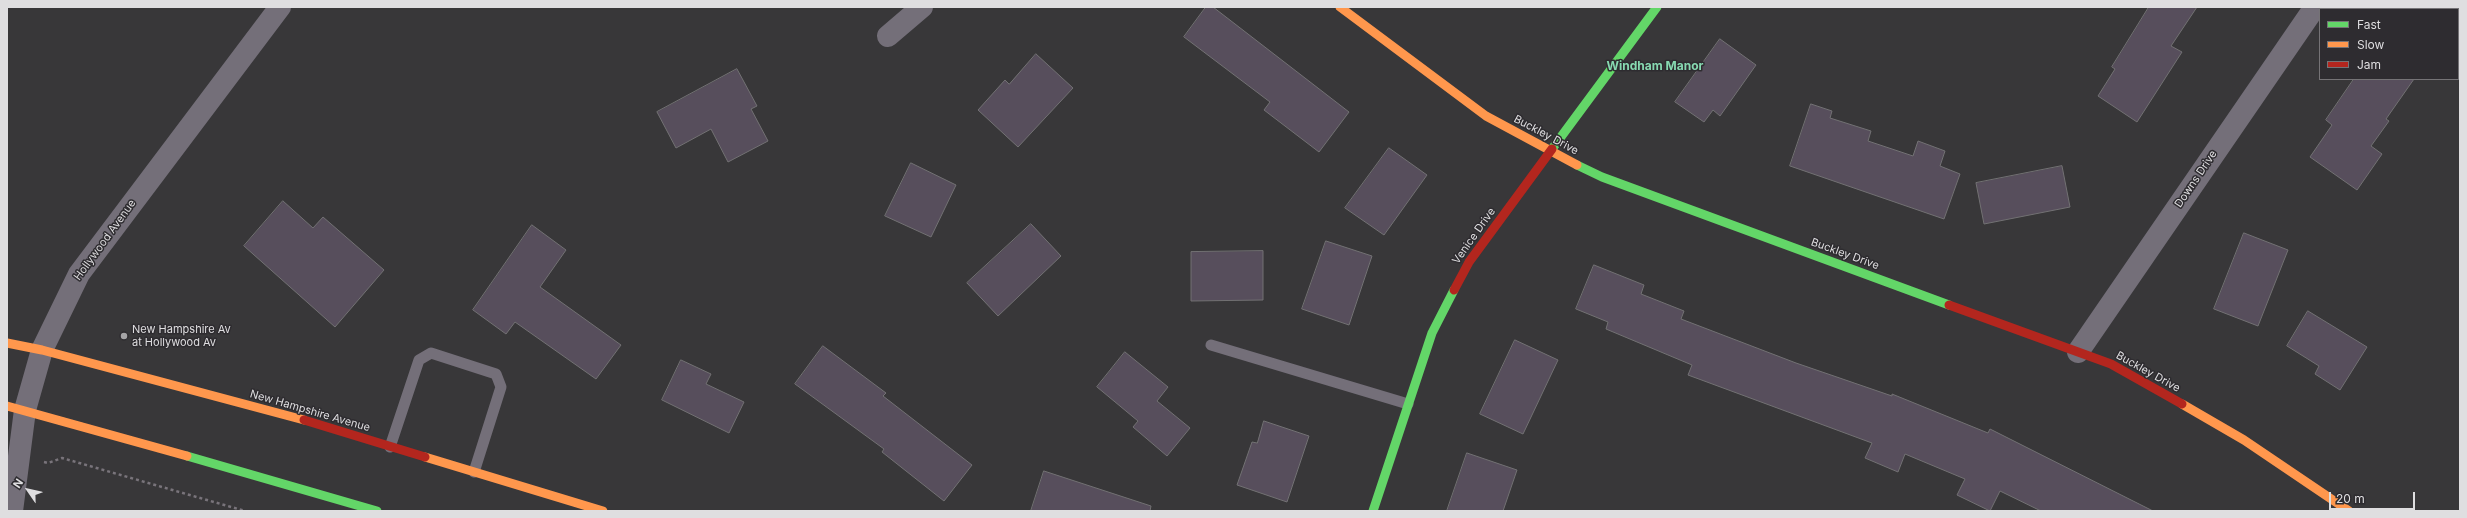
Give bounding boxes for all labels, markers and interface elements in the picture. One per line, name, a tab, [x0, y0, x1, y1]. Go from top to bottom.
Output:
legend	[2319, 8, 2459, 80]
text: Fast	[2357, 17, 2381, 32]
text: Slow	[2357, 37, 2384, 52]
text: Jam	[2357, 57, 2381, 72]
district label: Windham Manor	[1607, 59, 1703, 73]
street label: Buckley Drive	[1511, 112, 1581, 158]
street label: Downs Drive	[2172, 148, 2220, 210]
street label: Hollywood Avenue	[71, 197, 139, 283]
street label: Venice Drive	[1450, 205, 1498, 267]
street label: Buckley Drive	[1809, 236, 1881, 272]
place label: New Hampshire Av at Hollywood Av	[132, 323, 231, 349]
marker: New Hampshire Av at Hollywood Av	[119, 331, 129, 341]
street label: Buckley Drive	[2114, 349, 2182, 395]
street label: New Hampshire Avenue	[248, 388, 372, 434]
north arrow	[8, 470, 48, 510]
text: N	[10, 476, 26, 491]
scale bar	[2331, 484, 2417, 510]
text: 20 m	[2336, 491, 2365, 506]

